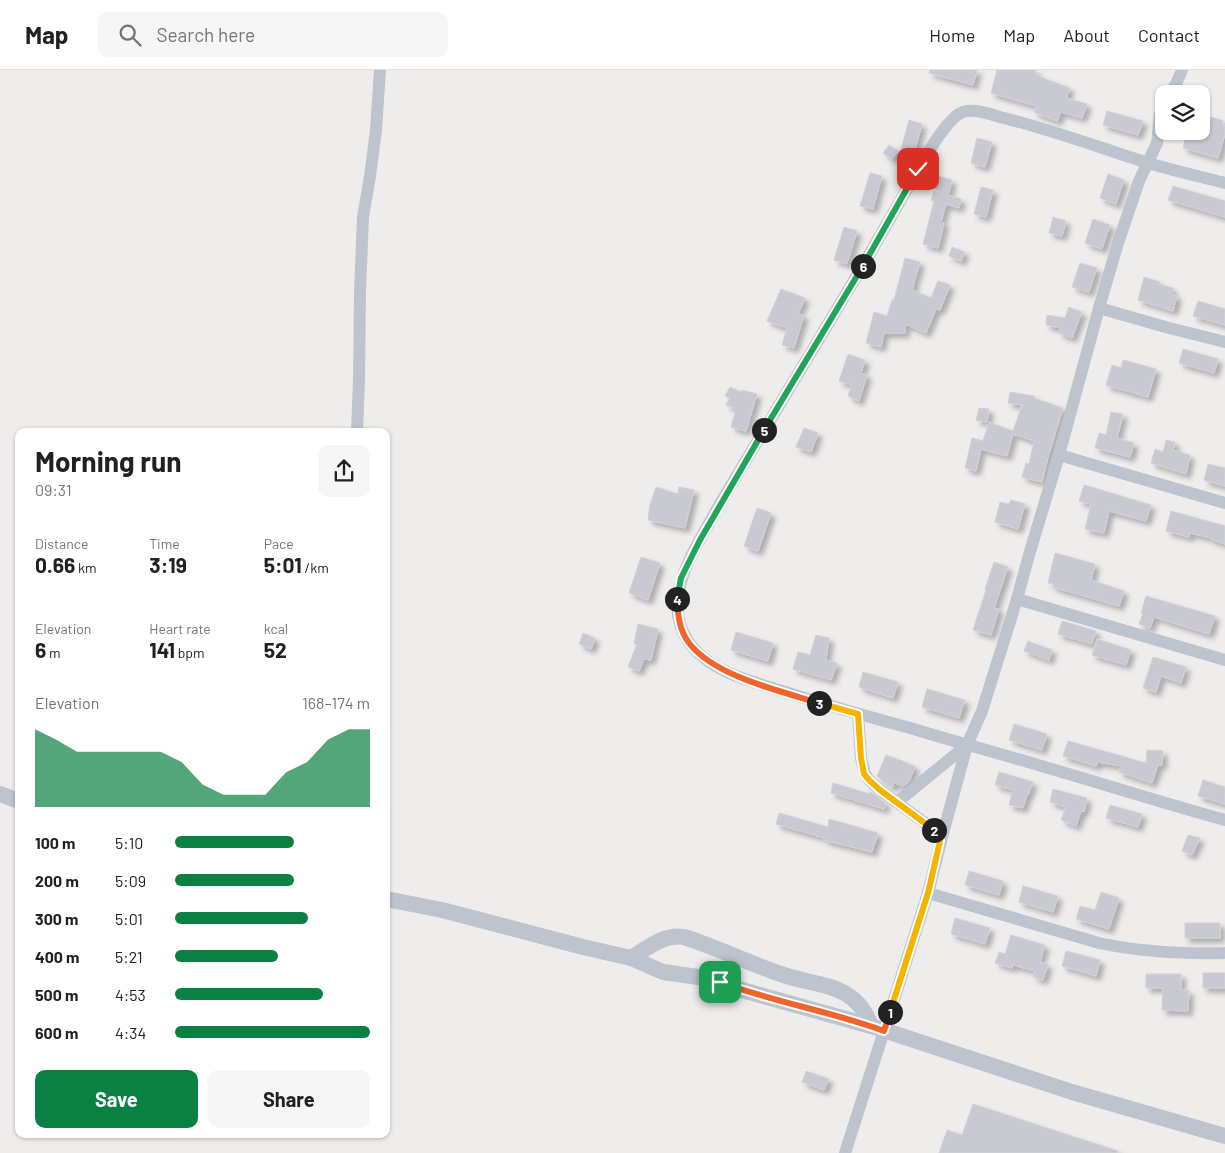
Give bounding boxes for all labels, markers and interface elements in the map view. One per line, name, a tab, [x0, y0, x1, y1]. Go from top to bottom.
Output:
search box	[98, 12, 448, 57]
text: Map	[25, 20, 68, 49]
icon: search	[116, 21, 144, 49]
text: Search here	[156, 23, 255, 46]
text: Home	[929, 24, 975, 46]
text: Map	[1003, 24, 1035, 46]
text: About	[1063, 24, 1110, 46]
text: Contact	[1138, 24, 1200, 46]
map controls	[1155, 85, 1210, 140]
button: layers	[1155, 85, 1210, 140]
pin	[897, 148, 939, 190]
icon: check	[904, 155, 932, 183]
pin: 6	[850, 254, 876, 278]
text: 6	[860, 258, 867, 275]
pin: 5	[752, 418, 776, 442]
text: 5	[761, 422, 768, 439]
text: Morning run	[35, 444, 182, 478]
button: share	[318, 445, 370, 497]
text: 09:31	[35, 480, 72, 499]
text: Distance	[35, 535, 88, 552]
text: Time	[149, 535, 180, 552]
text: Pace	[264, 535, 294, 552]
text: 0.66	[35, 552, 75, 577]
text: 3:19	[149, 552, 187, 577]
text: 5:01	[264, 552, 302, 577]
text: km	[75, 559, 97, 576]
text: /km	[302, 559, 329, 576]
pin: 4	[664, 586, 690, 612]
text: 4	[673, 591, 682, 608]
text: Elevation	[35, 620, 91, 637]
text: Heart rate	[149, 620, 211, 637]
text: kcal	[264, 620, 288, 637]
text: 6	[35, 637, 46, 662]
text: 141	[149, 637, 175, 662]
text: 52	[264, 637, 287, 662]
text: m	[46, 644, 61, 661]
text: bpm	[175, 644, 205, 661]
pin: 3	[806, 690, 832, 716]
text: Elevation	[35, 693, 99, 712]
text: 168–174 m	[302, 693, 370, 712]
text: 3	[816, 695, 823, 712]
pin: 2	[922, 818, 946, 842]
text: 2	[931, 822, 938, 839]
text: 100 m	[35, 833, 75, 852]
text: 5:10	[115, 833, 143, 852]
text: 200 m	[35, 871, 79, 890]
text: 5:09	[115, 871, 146, 890]
text: 300 m	[35, 909, 78, 928]
text: 5:01	[115, 909, 143, 928]
text: 400 m	[35, 947, 79, 966]
text: 5:21	[115, 947, 143, 966]
pin	[699, 961, 741, 1003]
icon: arrive	[706, 968, 734, 996]
text: 500 m	[35, 985, 78, 1004]
text: 4:53	[115, 985, 146, 1004]
pin: 1	[878, 1000, 902, 1024]
text: 1	[888, 1004, 893, 1021]
text: 600 m	[35, 1023, 78, 1042]
text: 4:34	[115, 1023, 146, 1042]
button: Save	[35, 1070, 198, 1128]
button: Share	[208, 1070, 370, 1128]

